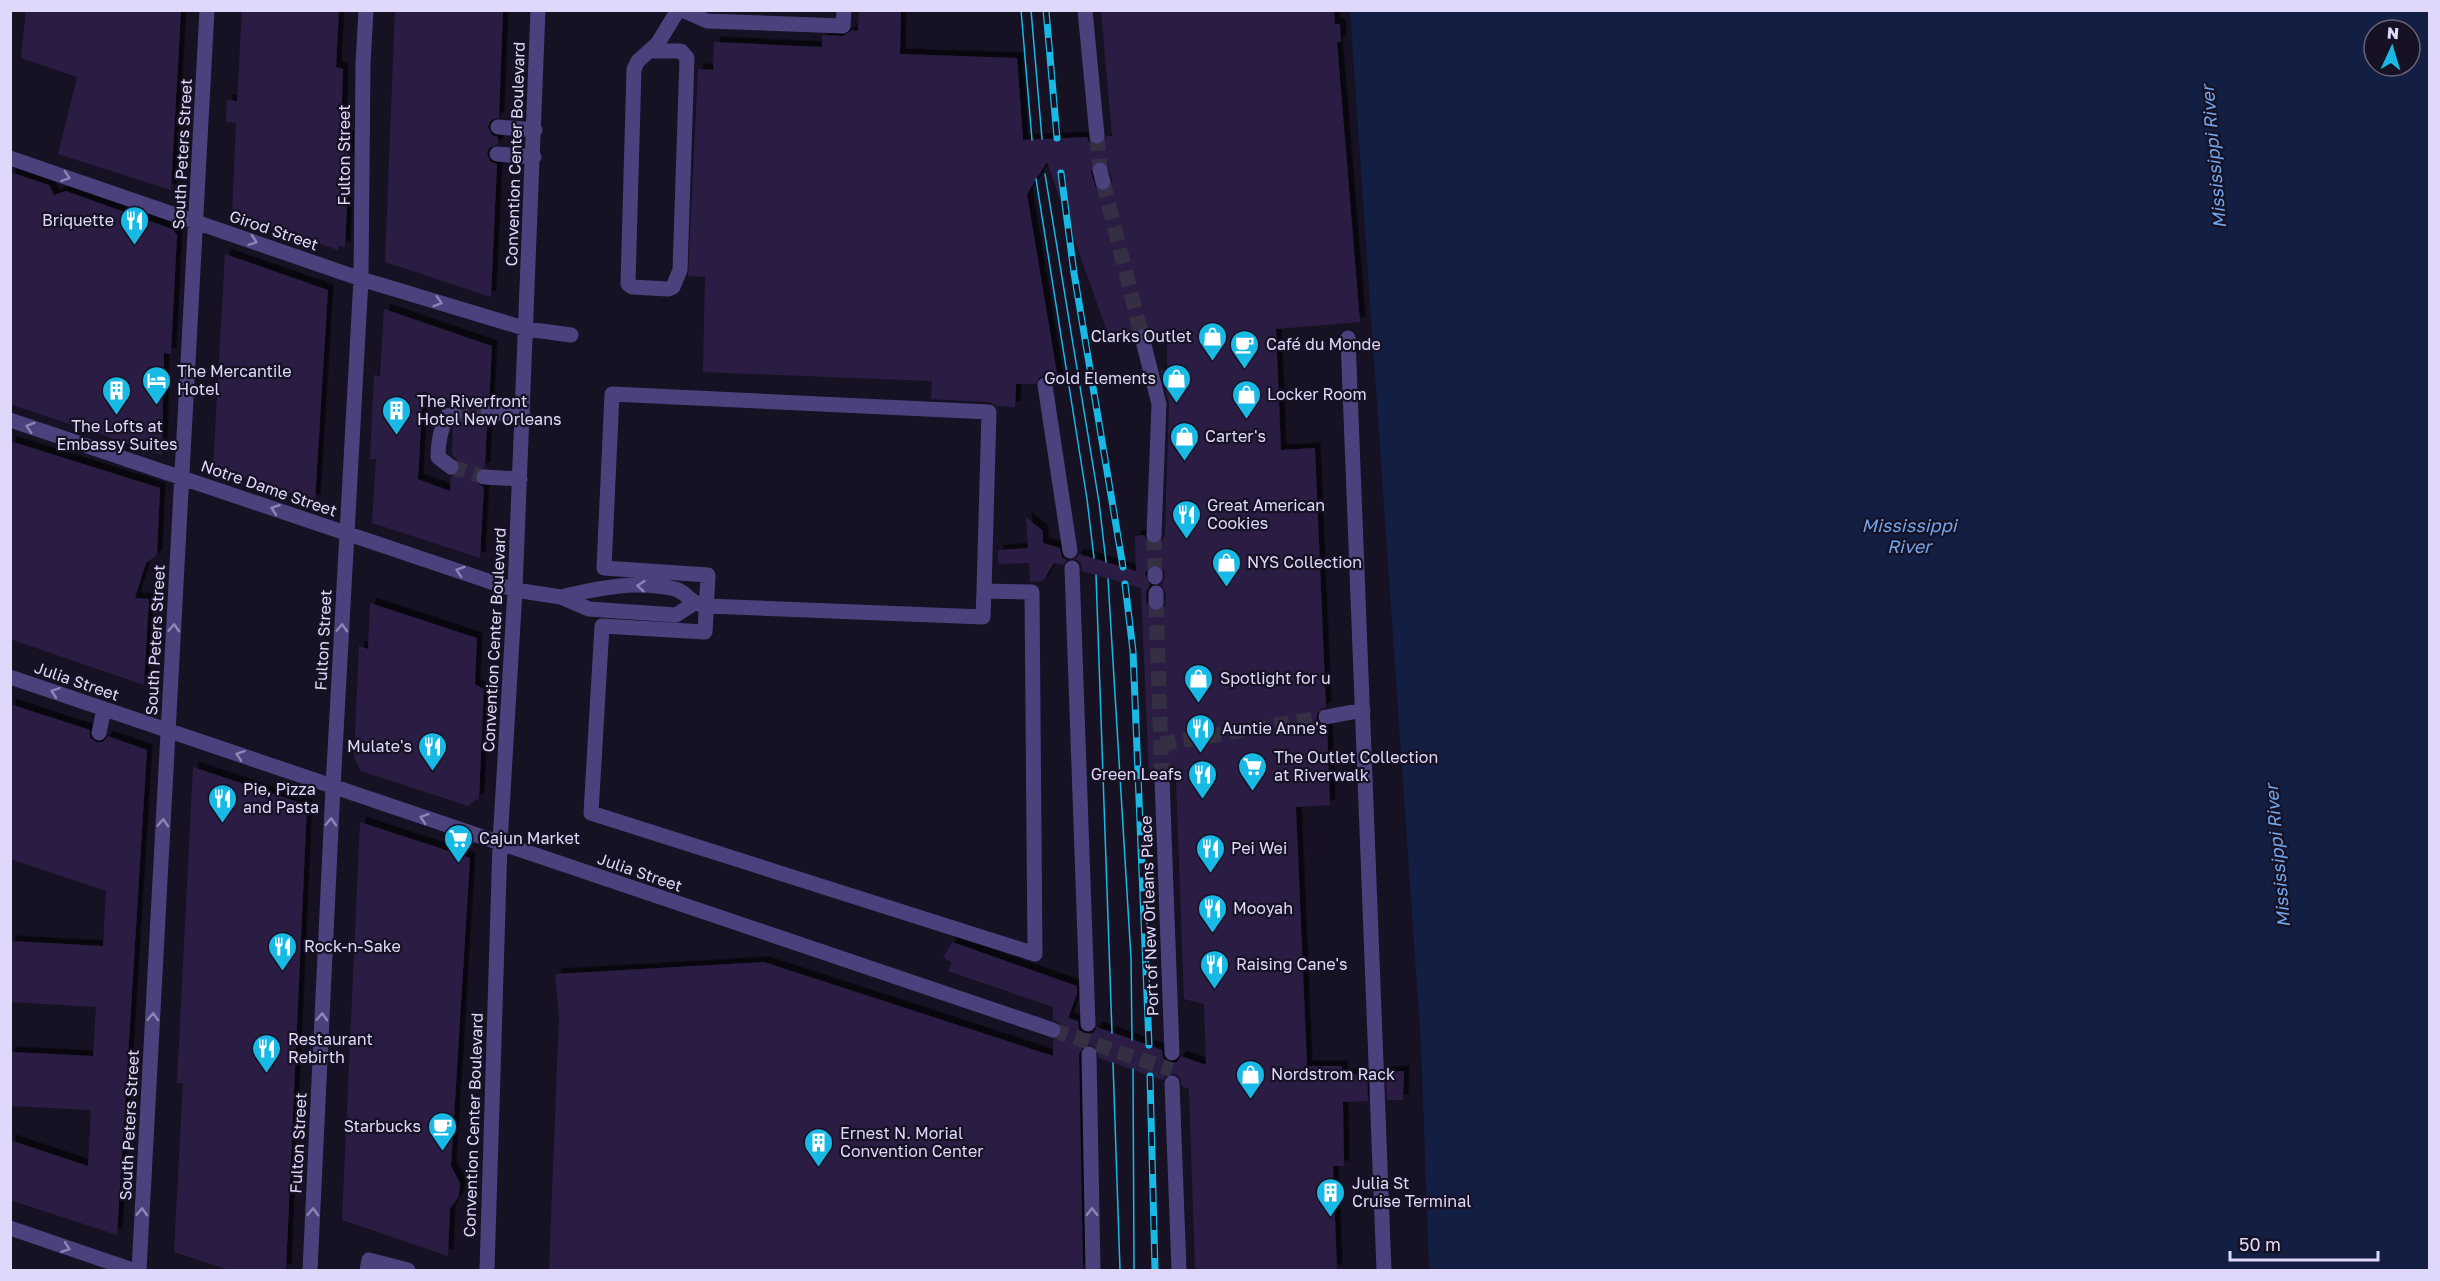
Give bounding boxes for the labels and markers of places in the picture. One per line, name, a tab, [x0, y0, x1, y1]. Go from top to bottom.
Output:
restaurant icon: Briquette	[119, 204, 151, 246]
place label: Briquette	[42, 210, 114, 230]
shop icon: Clarks Outlet	[1197, 320, 1229, 362]
place label: Clarks Outlet	[1091, 326, 1192, 346]
cafe icon: Café du Monde	[1229, 328, 1261, 370]
place label: Café du Monde	[1266, 334, 1381, 354]
place label: The Mercantile Hotel	[177, 361, 292, 399]
shop icon: Gold Elements	[1161, 362, 1193, 404]
hotel icon: The Mercantile Hotel	[140, 364, 172, 406]
place label: Gold Elements	[1044, 368, 1156, 388]
building icon: The Lofts at Embassy Suites	[101, 374, 133, 416]
shop icon: Locker Room	[1230, 378, 1262, 420]
place label: Locker Room	[1267, 384, 1367, 404]
place label: The Riverfront Hotel New Orleans	[417, 391, 561, 429]
building icon: The Riverfront Hotel New Orleans	[380, 394, 412, 436]
place label: The Lofts at Embassy Suites	[56, 416, 178, 454]
shop icon: Carter's	[1168, 420, 1200, 462]
place label: Carter's	[1205, 426, 1266, 446]
place label: Great American Cookies	[1207, 495, 1325, 533]
restaurant icon: Great American Cookies	[1170, 498, 1202, 540]
shop icon: NYS Collection	[1210, 546, 1242, 588]
place label: NYS Collection	[1247, 552, 1362, 572]
shop icon: Spotlight for u	[1183, 662, 1215, 704]
place label: Spotlight for u	[1220, 668, 1331, 688]
restaurant icon: Auntie Anne's	[1185, 712, 1217, 754]
place label: Auntie Anne's	[1222, 718, 1327, 738]
restaurant icon: Mulate's	[417, 730, 449, 772]
place label: Mulate's	[347, 736, 412, 756]
place label: The Outlet Collection at Riverwalk	[1274, 747, 1438, 785]
supermarket icon: The Outlet Collection at Riverwalk	[1237, 750, 1269, 792]
restaurant icon: Green Leafs	[1187, 758, 1219, 800]
place label: Green Leafs	[1091, 764, 1182, 784]
place label: Pie, Pizza and Pasta	[243, 779, 319, 817]
restaurant icon: Pie, Pizza and Pasta	[206, 782, 238, 824]
supermarket icon: Cajun Market	[442, 822, 474, 864]
place label: Cajun Market	[479, 828, 580, 848]
restaurant icon: Pei Wei	[1194, 832, 1226, 874]
place label: Pei Wei	[1231, 838, 1287, 858]
restaurant icon: Mooyah	[1196, 892, 1228, 934]
place label: Mooyah	[1233, 898, 1293, 918]
restaurant icon: Rock-n-Sake	[267, 930, 299, 972]
place label: Rock-n-Sake	[304, 936, 401, 956]
restaurant icon: Raising Cane's	[1199, 948, 1231, 990]
place label: Raising Cane's	[1236, 954, 1347, 974]
place label: Restaurant Rebirth	[288, 1029, 373, 1067]
restaurant icon: Restaurant Rebirth	[251, 1032, 283, 1074]
shop icon: Nordstrom Rack	[1234, 1058, 1266, 1100]
place label: Nordstrom Rack	[1271, 1064, 1395, 1084]
cafe icon: Starbucks	[426, 1110, 458, 1152]
place label: Starbucks	[344, 1116, 421, 1136]
place label: Ernest N. Morial Convention Center	[840, 1123, 984, 1161]
building icon: Ernest N. Morial Convention Center	[803, 1126, 835, 1168]
place label: Julia St Cruise Terminal	[1352, 1173, 1471, 1211]
building icon: Julia St Cruise Terminal	[1315, 1176, 1347, 1218]

